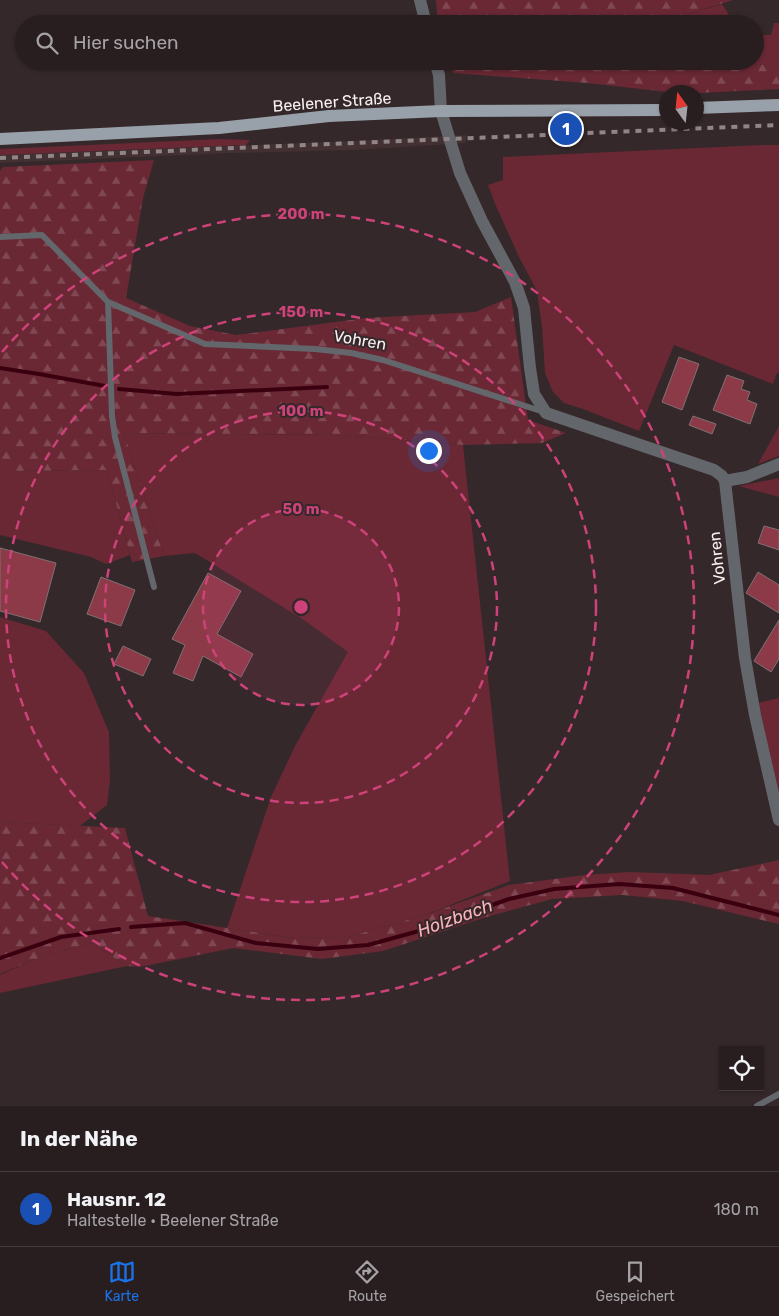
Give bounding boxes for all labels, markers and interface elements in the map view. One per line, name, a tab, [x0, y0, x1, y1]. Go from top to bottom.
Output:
search box	[15, 15, 764, 70]
icon: search	[33, 29, 61, 57]
text: Hier suchen	[73, 31, 179, 54]
north arrow	[659, 85, 704, 130]
street label: Beelener Straße	[272, 88, 392, 116]
pin: 1	[550, 110, 582, 148]
text: 200 m	[277, 205, 325, 223]
text: 150 m	[279, 303, 323, 321]
street label: Vohren	[332, 326, 388, 354]
text: 100 m	[279, 402, 323, 420]
your location	[416, 438, 442, 464]
text: 50 m	[283, 500, 319, 518]
street label: Vohren	[705, 531, 729, 585]
centre of rings	[292, 598, 310, 616]
water label: Holzbach	[414, 894, 496, 942]
map controls	[719, 1046, 764, 1091]
button: locate	[719, 1046, 764, 1091]
text: In der Nähe	[20, 1126, 138, 1151]
text: Hausnr. 12	[67, 1188, 166, 1211]
text: 1	[32, 1200, 40, 1219]
text: 180 m	[714, 1200, 759, 1219]
text: Haltestelle · Beelener Straße	[67, 1211, 279, 1230]
tab: Karte	[104, 1258, 139, 1305]
tab: Route	[348, 1258, 387, 1305]
tab: Gespeichert	[596, 1258, 675, 1305]

